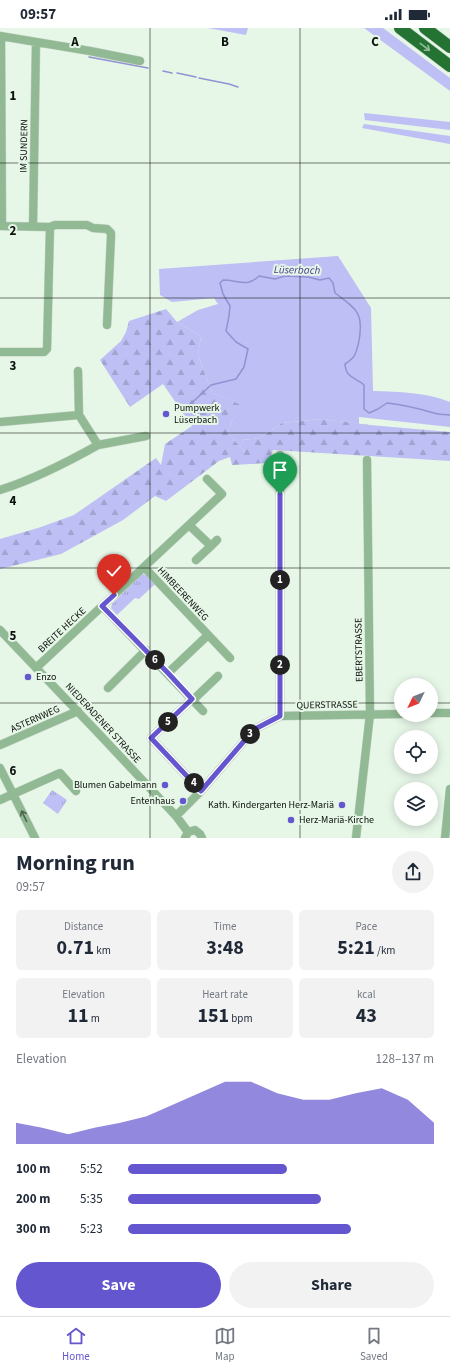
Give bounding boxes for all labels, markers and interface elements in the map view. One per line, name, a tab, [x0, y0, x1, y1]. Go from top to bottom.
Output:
text: 09:57	[20, 4, 56, 25]
text: A	[70, 33, 79, 51]
text: B	[221, 33, 229, 51]
text: C	[371, 33, 379, 51]
one-way arrow	[419, 43, 430, 51]
text: 1	[10, 87, 17, 105]
street label: IM SUNDERN	[17, 119, 31, 173]
text: 2	[10, 222, 17, 240]
water label: Lüserbach	[274, 262, 321, 278]
text: 3	[10, 357, 17, 375]
place label: Pumpwerk Lüserbach	[174, 401, 219, 427]
marker: Pumpwerk Lüserbach	[161, 409, 171, 419]
pin	[263, 453, 297, 494]
icon: arrive	[269, 459, 291, 481]
text: 4	[10, 492, 17, 510]
pin	[97, 554, 131, 595]
icon: check	[103, 560, 125, 582]
street label: HIMBEERENWEG	[154, 564, 212, 624]
pin: 1	[270, 570, 290, 590]
text: 1	[277, 572, 283, 587]
street label: BREITE HECKE	[35, 604, 89, 656]
street label: EBERTSTRASSE	[351, 618, 367, 682]
text: 5	[10, 627, 17, 645]
pin: 6	[145, 650, 165, 670]
text: 6	[152, 652, 158, 667]
pin: 2	[270, 655, 290, 675]
text: 2	[277, 657, 283, 672]
place label: Enzo	[36, 670, 56, 684]
marker: Enzo	[23, 672, 33, 682]
north arrow	[394, 678, 438, 722]
map controls	[394, 678, 438, 826]
street label: NIEDERADENER STRASSE	[62, 680, 144, 766]
street label: QUERSTRASSE	[296, 697, 358, 713]
street label: ASTERNWEG	[8, 702, 62, 736]
pin: 5	[158, 712, 178, 732]
text: 5	[165, 714, 171, 729]
pin: 3	[240, 724, 260, 744]
text: 3	[247, 726, 253, 741]
button: locate	[394, 730, 438, 774]
text: 6	[10, 762, 17, 780]
pin: 4	[184, 773, 204, 793]
text: 4	[191, 775, 197, 790]
place label: Blumen Gabelmann	[74, 778, 157, 792]
marker: Blumen Gabelmann	[160, 780, 170, 790]
button: layers	[394, 782, 438, 826]
place label: Entenhaus	[130, 794, 175, 808]
marker: Entenhaus	[178, 796, 188, 806]
place label: Kath. Kindergarten Herz-Mariä	[208, 798, 334, 812]
marker: Kath. Kindergarten Herz-Mariä	[337, 800, 347, 810]
one-way arrow	[20, 810, 27, 822]
place label: Herz-Mariä-Kirche	[299, 813, 374, 827]
marker: Herz-Mariä-Kirche	[286, 815, 296, 825]
text: Morning run	[16, 847, 135, 879]
button: share	[392, 851, 434, 893]
text: 09:57	[16, 878, 45, 896]
text: Distance	[64, 919, 103, 934]
text: Time	[213, 919, 237, 934]
text: Pace	[356, 919, 377, 934]
text: 0.71	[56, 934, 94, 962]
text: 3:48	[206, 934, 244, 962]
text: 5:21	[337, 934, 375, 962]
text: km	[94, 943, 111, 958]
text: /km	[375, 943, 395, 958]
text: Elevation	[62, 987, 105, 1002]
text: Heart rate	[202, 987, 248, 1002]
text: kcal	[357, 987, 376, 1002]
text: 11	[67, 1002, 89, 1030]
text: 151	[197, 1002, 229, 1030]
text: 43	[356, 1002, 377, 1030]
text: m	[89, 1011, 100, 1026]
text: bpm	[229, 1011, 253, 1026]
text: Elevation	[16, 1050, 67, 1068]
text: 128–137 m	[376, 1050, 434, 1068]
text: 100 m	[16, 1160, 50, 1178]
text: 5:52	[80, 1160, 103, 1178]
text: 200 m	[16, 1190, 50, 1208]
text: 5:35	[80, 1190, 103, 1208]
text: 300 m	[16, 1220, 50, 1238]
text: 5:23	[80, 1220, 103, 1238]
button: Save	[16, 1262, 221, 1308]
button: Share	[229, 1262, 434, 1308]
tab: Home	[62, 1325, 90, 1364]
tab: Map	[214, 1325, 236, 1364]
tab: Saved	[360, 1325, 388, 1364]

